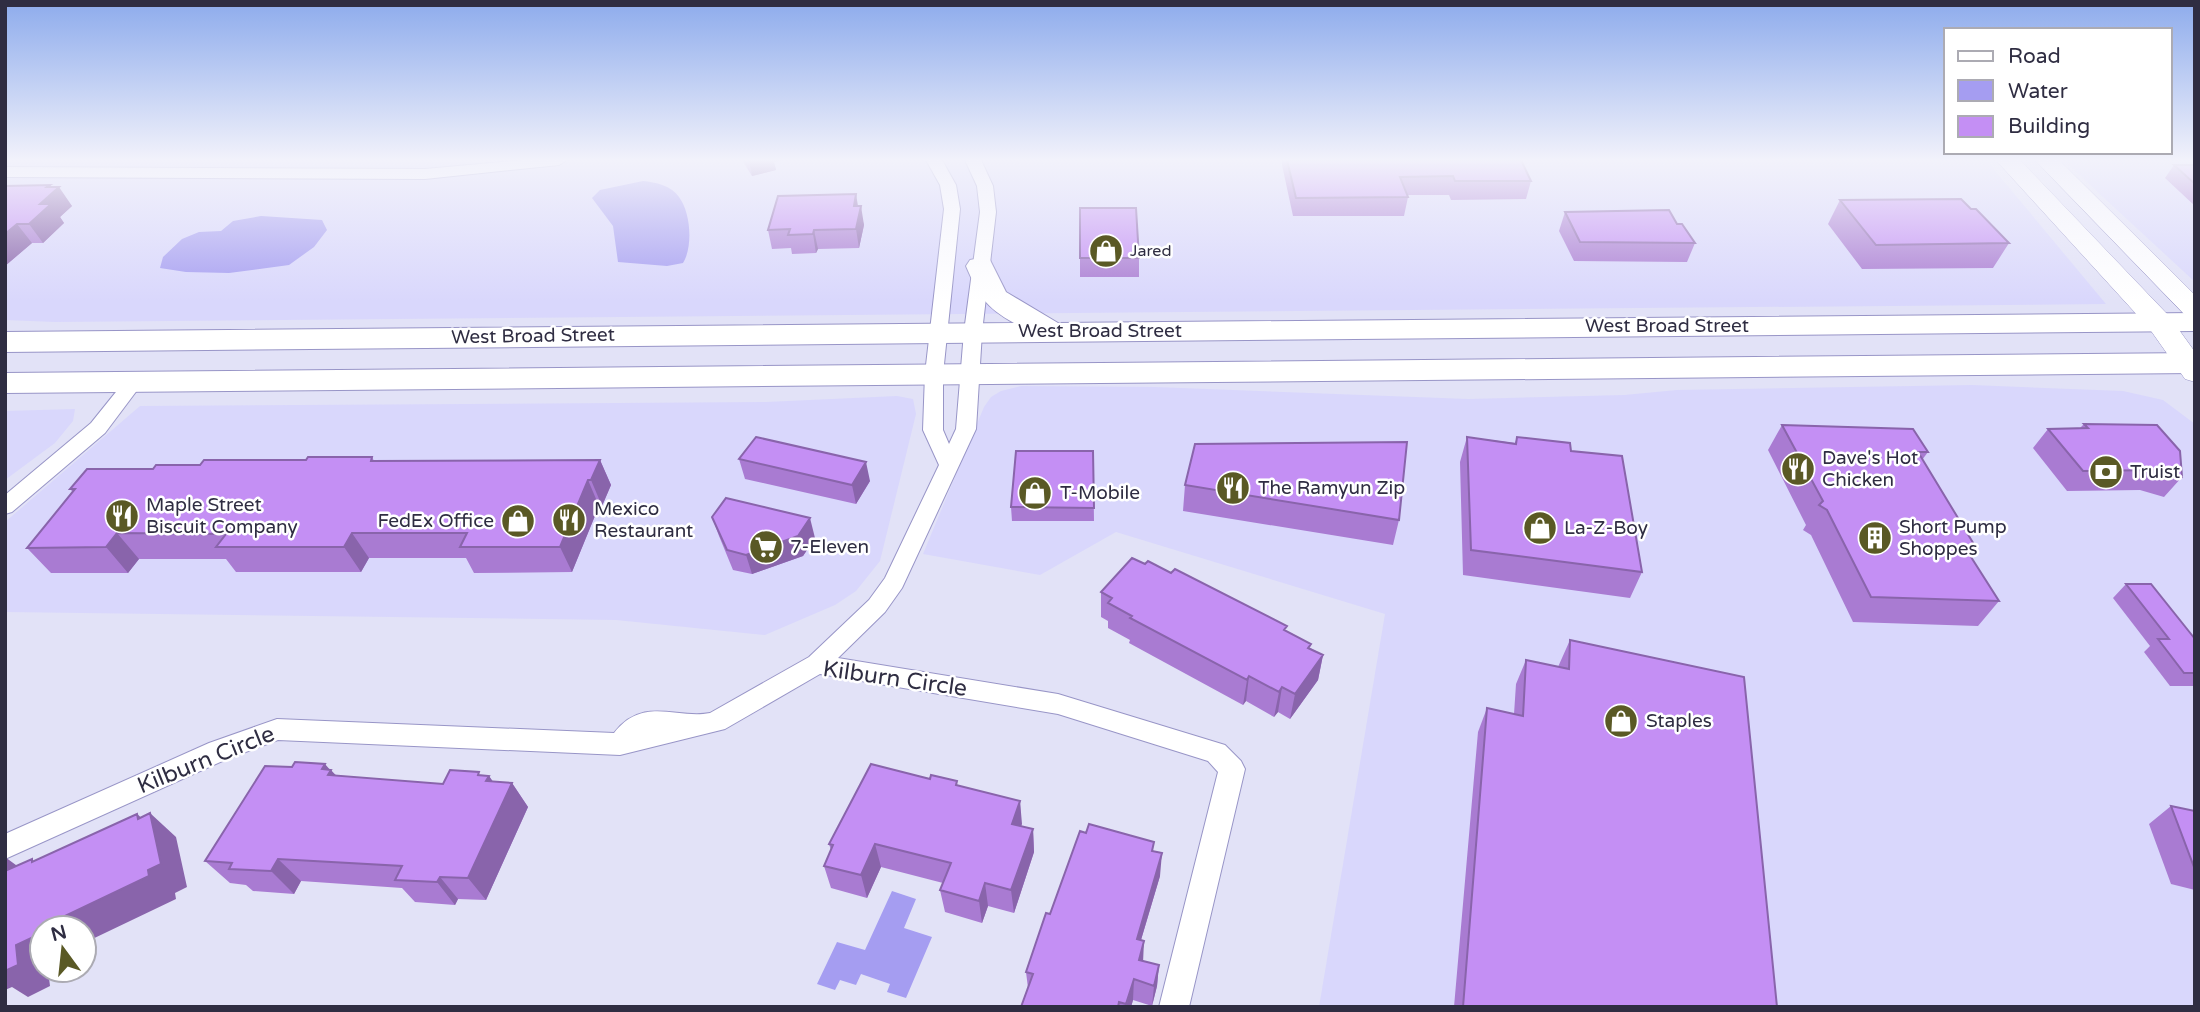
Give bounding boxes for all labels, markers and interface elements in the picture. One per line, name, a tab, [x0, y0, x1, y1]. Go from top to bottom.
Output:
legend	[1944, 28, 2172, 154]
text: Road	[2008, 44, 2061, 69]
text: Water	[2008, 79, 2068, 104]
text: Building	[2008, 114, 2090, 139]
shop icon: Jared	[1087, 232, 1125, 270]
place label: Jared	[1130, 241, 1172, 261]
street label: West Broad Street	[1585, 315, 1749, 337]
street label: West Broad Street	[1018, 320, 1182, 342]
street label: West Broad Street	[451, 324, 615, 348]
place label: Dave's Hot Chicken	[1822, 447, 1918, 491]
restaurant icon: Dave's Hot Chicken	[1779, 450, 1817, 488]
bank icon: Truist	[2087, 453, 2125, 491]
place label: Truist	[2130, 461, 2180, 483]
restaurant icon: The Ramyun Zip	[1214, 469, 1252, 507]
shop icon: T-Mobile	[1016, 474, 1054, 512]
place label: The Ramyun Zip	[1258, 477, 1405, 499]
place label: T-Mobile	[1060, 482, 1140, 504]
place label: Maple Street Biscuit Company	[146, 494, 298, 538]
restaurant icon: Maple Street Biscuit Company	[103, 497, 141, 535]
place label: Mexico Restaurant	[594, 498, 693, 542]
restaurant icon: Mexico Restaurant	[550, 501, 588, 539]
shop icon: FedEx Office	[499, 502, 537, 540]
shop icon: La-Z-Boy	[1521, 509, 1559, 547]
place label: FedEx Office	[377, 510, 494, 532]
place label: Short Pump Shoppes	[1899, 516, 2007, 560]
place label: La-Z-Boy	[1564, 517, 1648, 539]
building icon: Short Pump Shoppes	[1856, 519, 1894, 557]
supermarket icon: 7-Eleven	[747, 528, 785, 566]
place label: 7-Eleven	[790, 536, 869, 558]
street label: Kilburn Circle	[821, 655, 969, 703]
shop icon: Staples	[1602, 702, 1640, 740]
place label: Staples	[1646, 710, 1712, 732]
street label: Kilburn Circle	[133, 720, 279, 800]
north arrow	[28, 914, 98, 984]
text: N	[49, 921, 69, 946]

